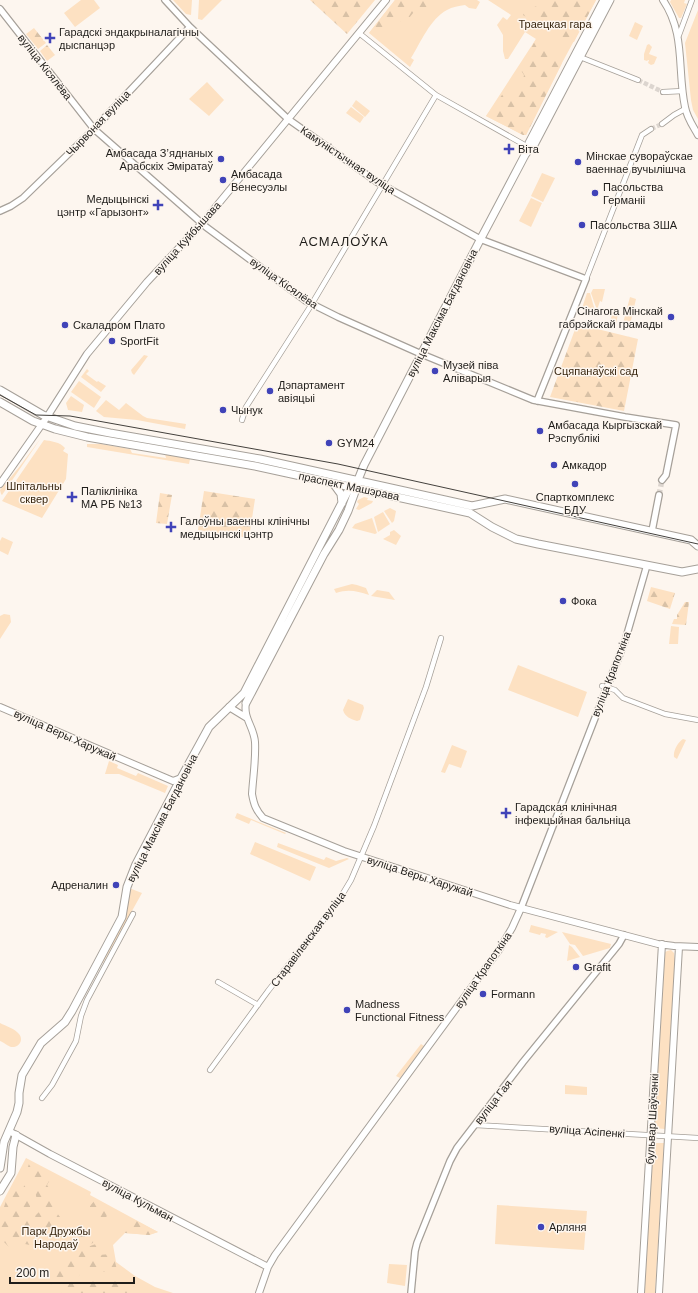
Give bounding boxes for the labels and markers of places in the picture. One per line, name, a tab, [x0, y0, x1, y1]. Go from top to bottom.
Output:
place label: Гарадскі эндакрыналагічны дыспанцэр	[59, 26, 199, 51]
marker: Гарадскі эндакрыналагічны дыспанцэр	[44, 32, 56, 44]
marker: Віта	[503, 143, 515, 155]
place label: Віта	[518, 143, 540, 155]
place label: Амбасада Зʼяднаных Арабскіх Эміратаў	[106, 147, 213, 172]
place label: Мінскае сувораўскае ваеннае вучылішча	[586, 150, 693, 175]
marker: Амбасада Зʼяднаных Арабскіх Эміратаў	[216, 154, 226, 164]
marker: Мінскае сувораўскае ваеннае вучылішча	[573, 157, 583, 167]
place label: Амбасада Венесуэлы	[231, 168, 287, 193]
marker: Амбасада Венесуэлы	[218, 175, 228, 185]
place label: Пасольства Германіі	[603, 181, 664, 206]
marker: Пасольства Германіі	[590, 188, 600, 198]
place label: Медыцынскі цэнтр «Гарызонт»	[57, 193, 149, 218]
marker: Медыцынскі цэнтр «Гарызонт»	[152, 199, 164, 211]
place label: Пасольства ЗША	[590, 219, 678, 231]
marker: Пасольства ЗША	[577, 220, 587, 230]
place label: Сінагога Мінскай габрэйскай грамады	[559, 305, 663, 330]
marker: Сінагога Мінскай габрэйскай грамады	[666, 312, 676, 322]
place label: Скаладром Плато	[73, 319, 165, 331]
marker: Скаладром Плато	[60, 320, 70, 330]
place label: SportFit	[120, 335, 159, 347]
marker: SportFit	[107, 336, 117, 346]
place label: Музей піва Аліварыя	[443, 359, 499, 384]
marker: Музей піва Аліварыя	[430, 366, 440, 376]
place label: Дэпартамент авіяцыі	[278, 379, 345, 404]
marker: Дэпартамент авіяцыі	[265, 386, 275, 396]
place label: Чынук	[231, 404, 263, 416]
marker: Чынук	[218, 405, 228, 415]
place label: Амбасада Кыргызскай Рэспублікі	[548, 419, 662, 444]
marker: Амбасада Кыргызскай Рэспублікі	[535, 426, 545, 436]
place label: GYM24	[337, 437, 374, 449]
marker: GYM24	[324, 438, 334, 448]
place label: Амкадор	[562, 459, 607, 471]
marker: Амкадор	[549, 460, 559, 470]
marker: Спарткомплекс БДУ	[570, 479, 580, 489]
place label: Паліклініка МА РБ №13	[81, 485, 142, 510]
marker: Паліклініка МА РБ №13	[66, 491, 78, 503]
place label: Спарткомплекс БДУ	[536, 491, 615, 516]
place label: Галоўны ваенны клінічны медыцынскі цэнтр	[180, 515, 310, 540]
marker: Галоўны ваенны клінічны медыцынскі цэнтр	[165, 521, 177, 533]
place label: Фока	[571, 595, 598, 607]
marker: Фока	[558, 596, 568, 606]
place label: Гарадская клінічная інфекцыйная бальніца	[515, 801, 631, 826]
marker: Гарадская клінічная інфекцыйная бальніца	[500, 807, 512, 819]
place label: Адреналин	[51, 879, 108, 891]
marker: Адреналин	[111, 880, 121, 890]
place label: Grafit	[584, 961, 611, 973]
marker: Grafit	[571, 962, 581, 972]
place label: Formann	[491, 988, 535, 1000]
marker: Formann	[478, 989, 488, 999]
place label: Madness Functional Fitness	[355, 998, 445, 1023]
marker: Madness Functional Fitness	[342, 1005, 352, 1015]
place label: Арляня	[549, 1221, 587, 1233]
marker: Арляня	[536, 1222, 546, 1232]

